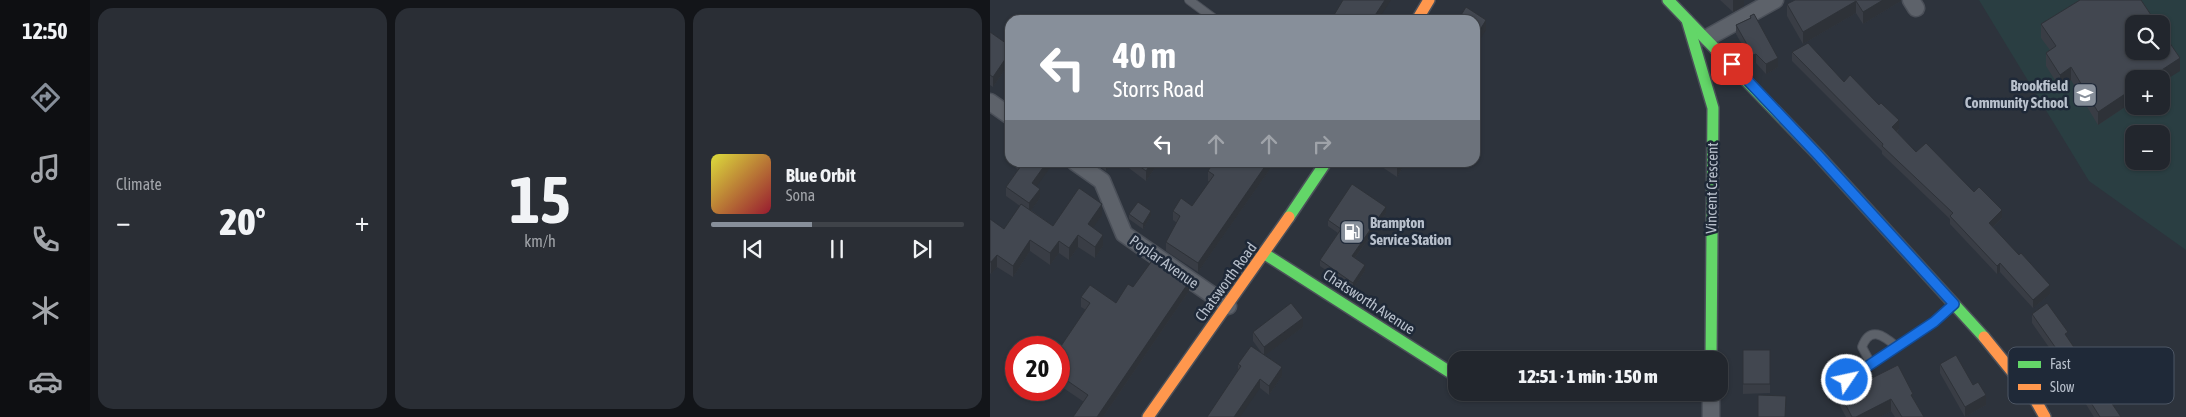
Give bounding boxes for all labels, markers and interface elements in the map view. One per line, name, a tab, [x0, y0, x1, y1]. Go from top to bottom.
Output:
map controls	[2125, 15, 2170, 170]
button: search	[2125, 15, 2170, 60]
text: 12:50	[22, 18, 68, 44]
icon: left	[1030, 35, 1095, 100]
text: 40 m	[1113, 35, 1176, 75]
pin	[1711, 43, 1753, 85]
icon: arrive	[1718, 50, 1746, 78]
button: +	[2125, 70, 2170, 115]
text: Storrs Road	[1113, 76, 1204, 102]
place label: Brookfield Community School	[1965, 77, 2069, 111]
icon: directions	[28, 80, 63, 115]
school or university icon: Brookfield Community School	[2072, 82, 2098, 108]
button: −	[2125, 125, 2170, 170]
icon: left	[1149, 130, 1177, 158]
icon: ahead	[1202, 130, 1230, 158]
icon: ahead	[1255, 130, 1283, 158]
icon: right	[1308, 130, 1336, 158]
street label: Vincent Crescent	[1702, 142, 1721, 234]
icon: music	[28, 151, 63, 186]
text: 15	[509, 162, 571, 237]
text: Blue Orbit	[786, 164, 856, 186]
text: Climate	[116, 175, 162, 193]
text: Sona	[786, 186, 815, 204]
text: 20°	[220, 200, 266, 243]
text: −	[116, 205, 131, 237]
text: +	[355, 205, 369, 237]
place label: Brampton Service Station	[1370, 214, 1451, 248]
fuel station icon: Brampton Service Station	[1339, 219, 1365, 245]
icon: phone	[28, 222, 63, 257]
text: km/h	[524, 232, 556, 250]
street label: Poplar Avenue	[1127, 232, 1202, 292]
icon: previous	[739, 235, 767, 263]
icon: pause	[823, 235, 851, 263]
icon: next	[908, 235, 936, 263]
street label: Chatsworth Road	[1191, 239, 1260, 324]
street label: Chatsworth Avenue	[1320, 266, 1418, 338]
icon: climate	[28, 293, 63, 328]
speed limit sign: 20	[1005, 336, 1070, 401]
legend	[2008, 347, 2174, 404]
position arrow	[1820, 353, 1872, 405]
text: Fast	[2050, 356, 2071, 372]
icon: car	[28, 364, 63, 399]
text: 12:51 · 1 min · 150 m	[1518, 365, 1658, 387]
text: Slow	[2050, 379, 2075, 395]

